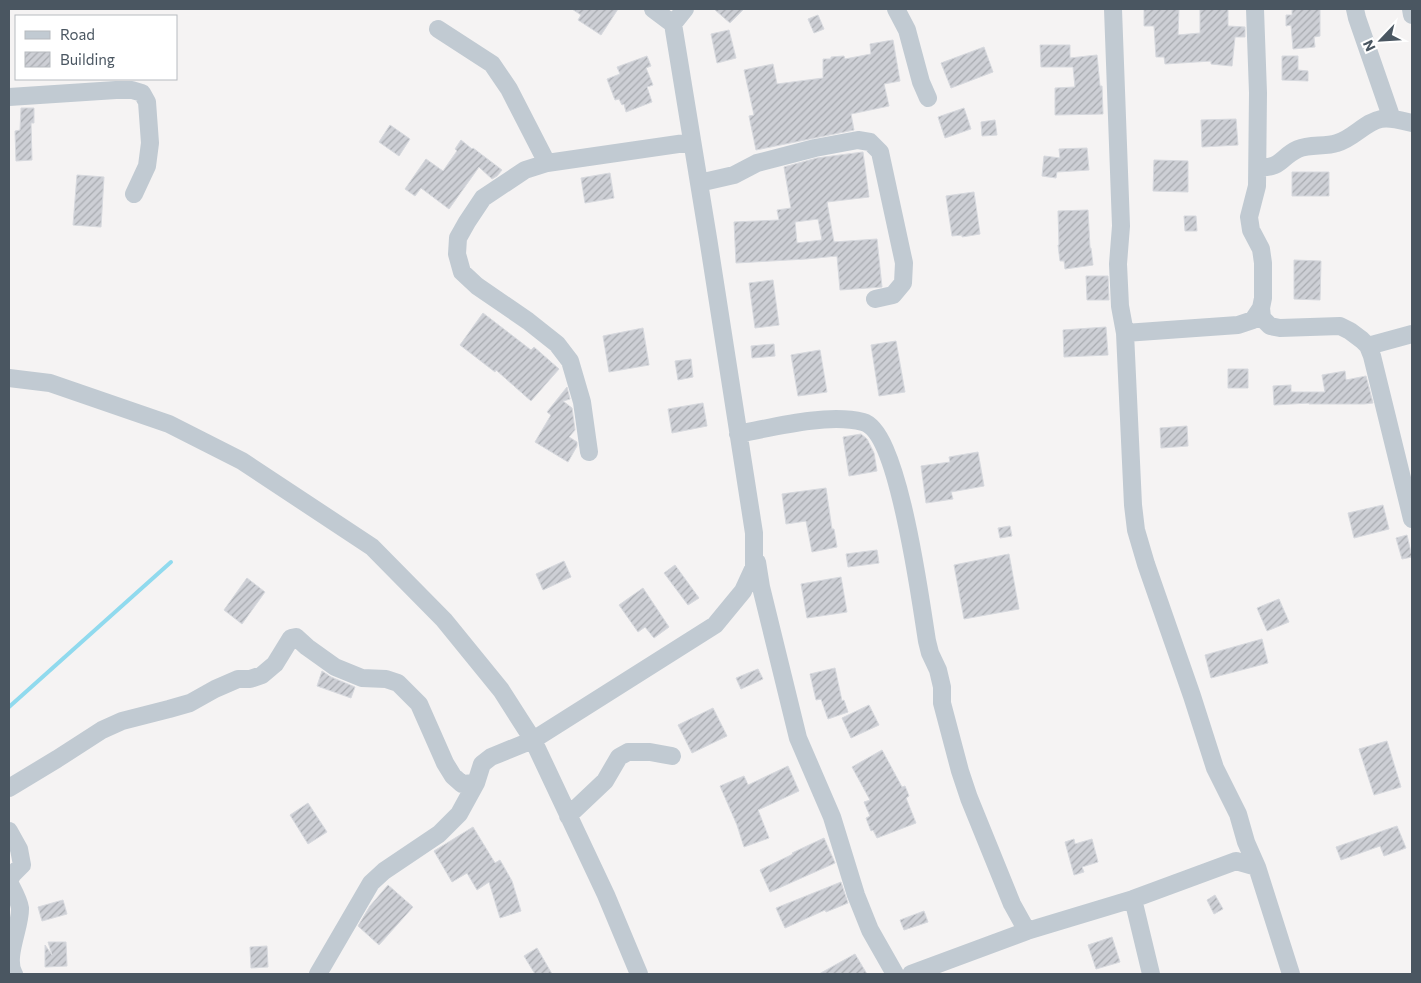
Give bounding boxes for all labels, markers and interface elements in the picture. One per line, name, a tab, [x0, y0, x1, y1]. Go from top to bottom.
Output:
legend	[15, 15, 178, 80]
north arrow	[1356, 15, 1406, 65]
text: Road	[60, 25, 95, 43]
text: N	[1359, 37, 1379, 54]
text: Building	[60, 50, 115, 68]

